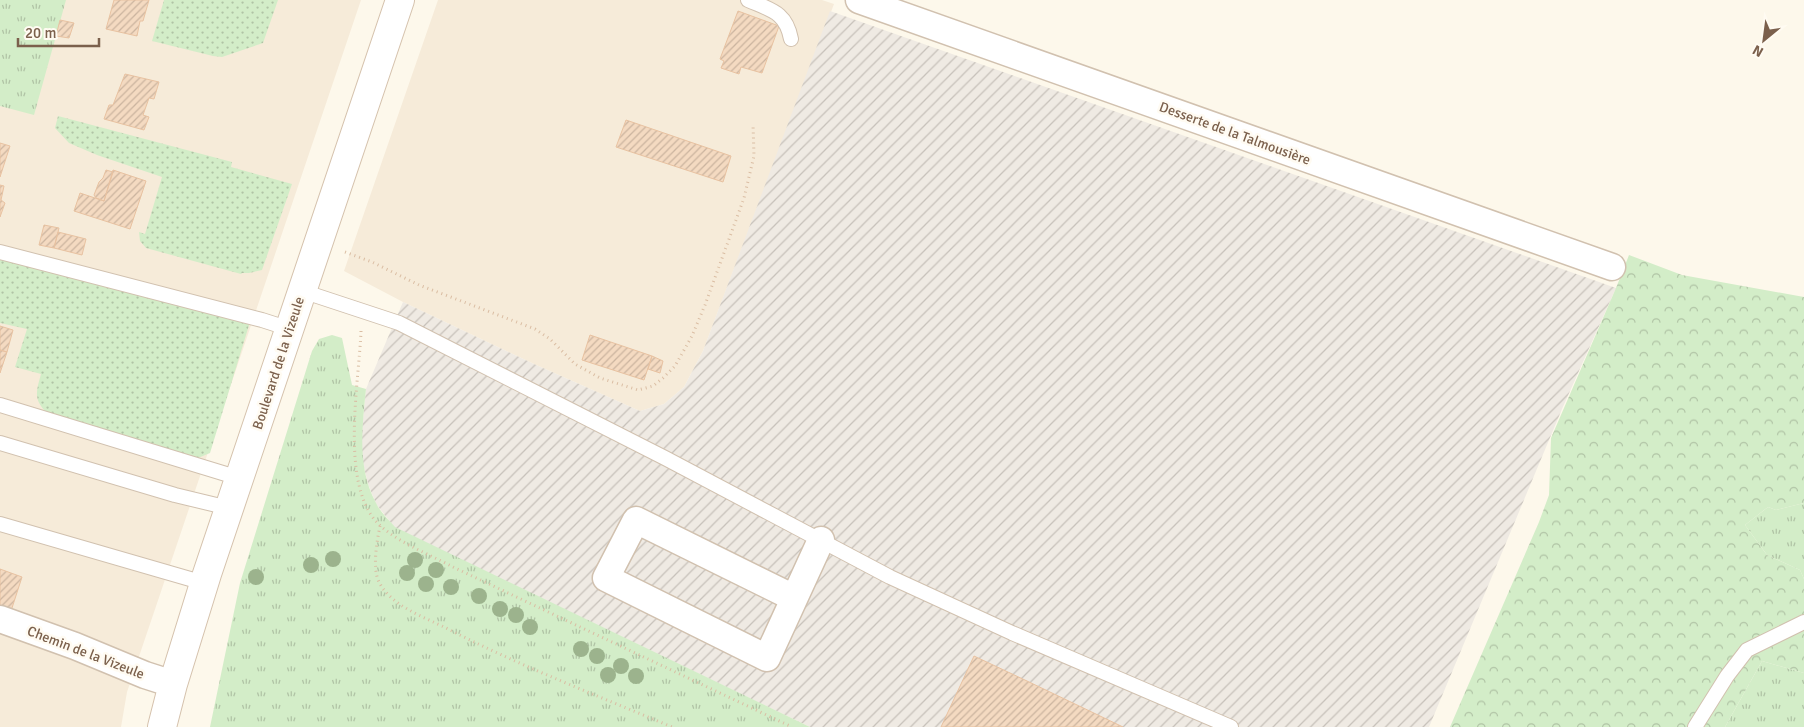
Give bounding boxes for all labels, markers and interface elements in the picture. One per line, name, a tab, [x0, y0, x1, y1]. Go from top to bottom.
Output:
scale bar	[18, 15, 99, 47]
north arrow	[1739, 15, 1789, 65]
text: 20 m	[25, 24, 56, 42]
text: N	[1750, 41, 1766, 61]
street label: Desserte de la Talmousière	[1157, 98, 1313, 169]
street label: Boulevard de la Vizeule	[249, 295, 308, 432]
street label: Chemin de la Vizeule	[25, 622, 147, 683]

